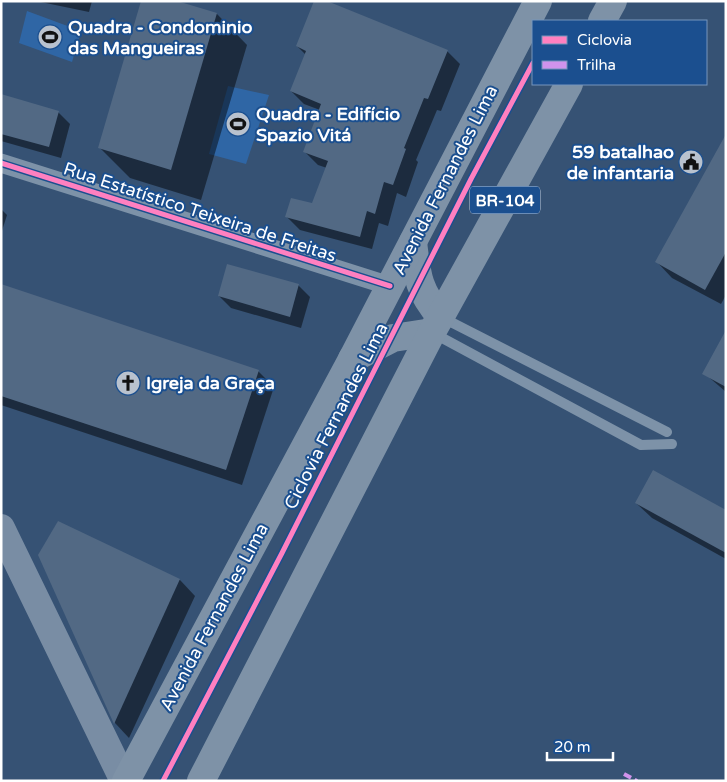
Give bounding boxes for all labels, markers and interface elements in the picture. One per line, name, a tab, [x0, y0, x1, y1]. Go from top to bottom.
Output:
place label: Quadra - Condominio das Mangueiras	[68, 16, 253, 59]
legend	[532, 20, 707, 85]
sports icon: Quadra - Condominio das Mangueiras	[37, 24, 63, 50]
text: Ciclovia	[577, 31, 632, 49]
text: Trilha	[577, 56, 616, 74]
street label: Avenida Fernandes Lima	[388, 82, 502, 278]
place label: Quadra - Edifício Spazio Vitá	[256, 103, 400, 146]
sports icon: Quadra - Edifício Spazio Vitá	[225, 111, 251, 137]
place label: 59 batalhao de infantaria	[567, 141, 674, 184]
public building icon: 59 batalhao de infantaria	[678, 149, 704, 175]
street label: Rua Estatístico Teixeira de Freitas	[61, 157, 339, 267]
road number: BR-104	[470, 186, 540, 214]
street label: Ciclovia Fernandes Lima	[279, 319, 393, 513]
church icon: Igreja da Graça	[115, 370, 141, 396]
place label: Igreja da Graça	[146, 372, 275, 394]
street label: Avenida Fernandes Lima	[155, 519, 273, 715]
scale bar	[547, 730, 613, 762]
text: 20 m	[554, 738, 591, 756]

